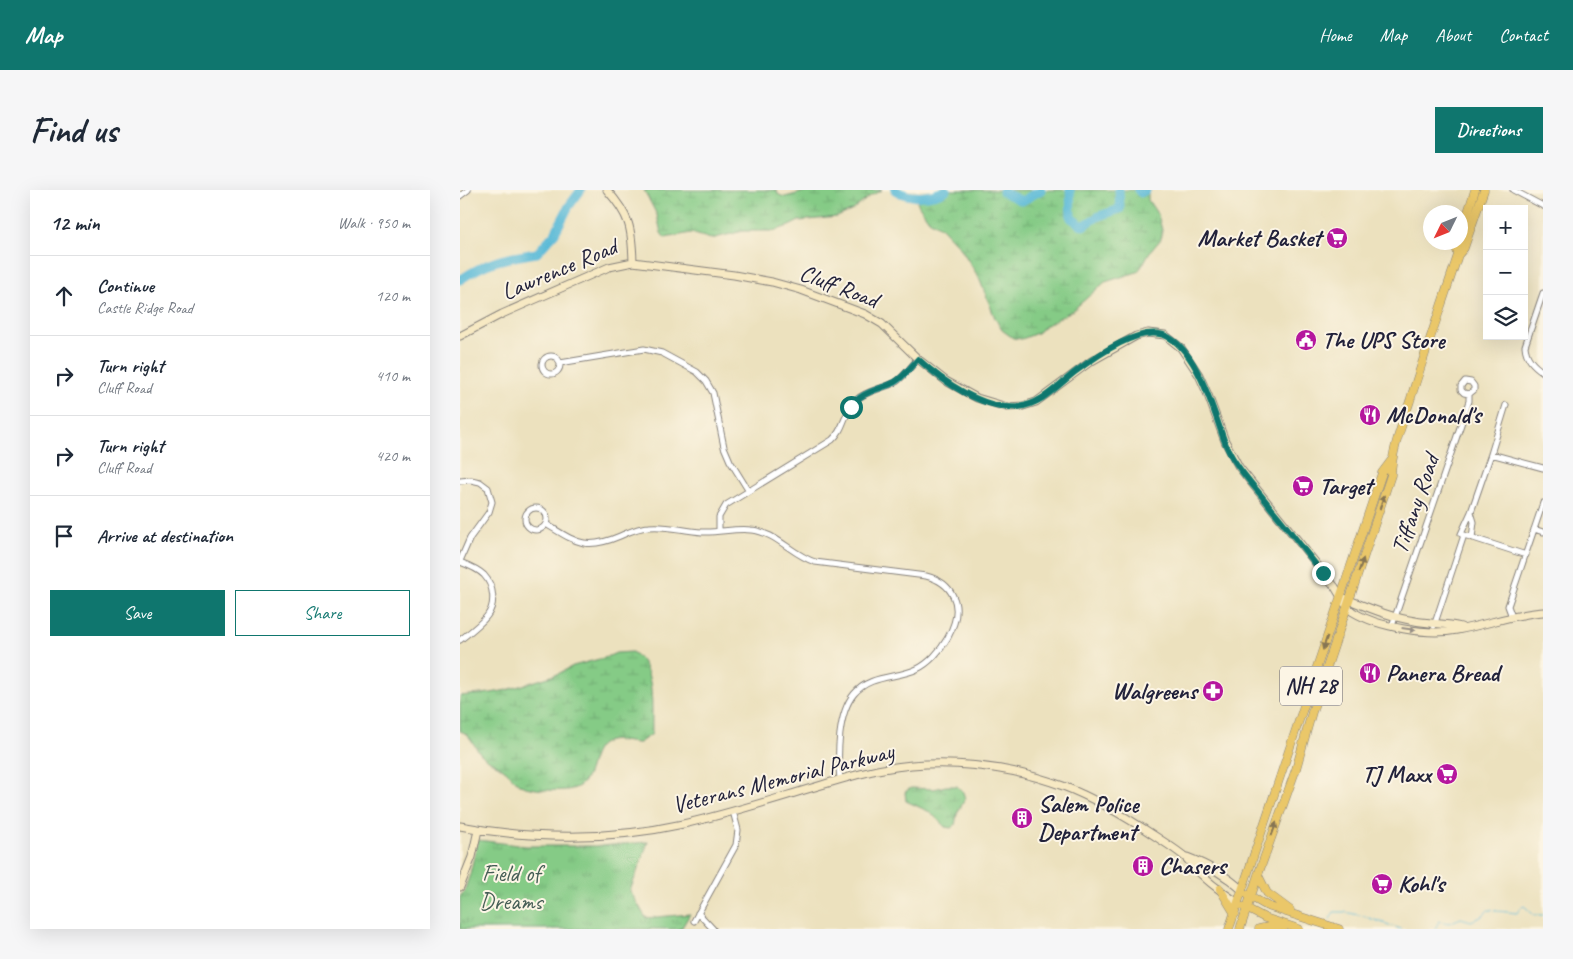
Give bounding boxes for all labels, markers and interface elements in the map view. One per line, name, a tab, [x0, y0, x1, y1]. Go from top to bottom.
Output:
text: Map	[25, 20, 62, 50]
text: Home	[1319, 24, 1352, 46]
text: Map	[1380, 24, 1407, 46]
text: About	[1435, 24, 1471, 46]
text: Contact	[1499, 24, 1548, 46]
button: Directions	[1435, 107, 1543, 153]
text: Find us	[30, 108, 117, 153]
north arrow	[1423, 205, 1468, 250]
map controls	[1483, 205, 1528, 340]
button: +	[1483, 205, 1528, 250]
text: 12 min	[50, 210, 100, 236]
text: Walk · 950 m	[338, 213, 410, 233]
place label: Market Basket	[1197, 223, 1325, 253]
supermarket icon: Market Basket	[1325, 226, 1349, 250]
street label: Lawrence Road	[497, 230, 624, 307]
button: −	[1483, 250, 1528, 295]
street label: Cluff Road	[795, 257, 886, 316]
text: Continue	[97, 274, 154, 298]
icon: ahead	[50, 282, 78, 310]
text: 120 m	[376, 286, 410, 306]
button: layers	[1483, 295, 1528, 340]
text: Castle Ridge Road	[97, 298, 193, 318]
place label: The UPS Store	[1322, 325, 1446, 355]
public building icon: The UPS Store	[1294, 328, 1318, 352]
text: Turn right	[97, 354, 164, 378]
icon: right	[50, 362, 78, 390]
text: 410 m	[376, 366, 410, 386]
text: Cluff Road	[97, 378, 152, 398]
route start	[840, 396, 863, 419]
place label: McDonald's	[1386, 400, 1484, 430]
restaurant icon: McDonald's	[1358, 403, 1382, 427]
text: Turn right	[97, 434, 164, 458]
icon: right	[50, 442, 78, 470]
text: 420 m	[376, 446, 410, 466]
street label: Tiffany Road	[1384, 447, 1447, 558]
text: Cluff Road	[97, 458, 152, 478]
place label: Target	[1319, 471, 1376, 501]
supermarket icon: Target	[1291, 474, 1315, 498]
one-way arrow	[1379, 495, 1387, 510]
icon: arrive	[50, 522, 78, 550]
text: Arrive at destination	[97, 524, 233, 548]
one-way arrow	[1358, 557, 1366, 572]
route end	[1312, 562, 1335, 585]
button: Save	[50, 590, 225, 636]
button: Share	[235, 590, 410, 636]
one-way arrow	[1401, 626, 1417, 634]
one-way arrow	[1321, 636, 1329, 651]
place label: Panera Bread	[1386, 658, 1504, 688]
restaurant icon: Panera Bread	[1358, 661, 1382, 685]
road number: NH 28	[1280, 666, 1342, 706]
place label: Walgreens	[1112, 676, 1200, 706]
pharmacy icon: Walgreens	[1201, 679, 1225, 703]
street label: Veterans Memorial Parkway	[669, 736, 899, 820]
place label: TJ Maxx	[1362, 759, 1434, 789]
supermarket icon: TJ Maxx	[1435, 762, 1459, 786]
place label: Salem Police Department	[1038, 789, 1141, 847]
building icon: Salem Police Department	[1010, 806, 1034, 830]
one-way arrow	[1270, 821, 1278, 836]
place label: Chasers	[1159, 851, 1229, 881]
building icon: Chasers	[1131, 854, 1155, 878]
park label: Field of Dreams	[479, 858, 546, 916]
place label: Kohl's	[1398, 869, 1447, 899]
supermarket icon: Kohl's	[1370, 872, 1394, 896]

